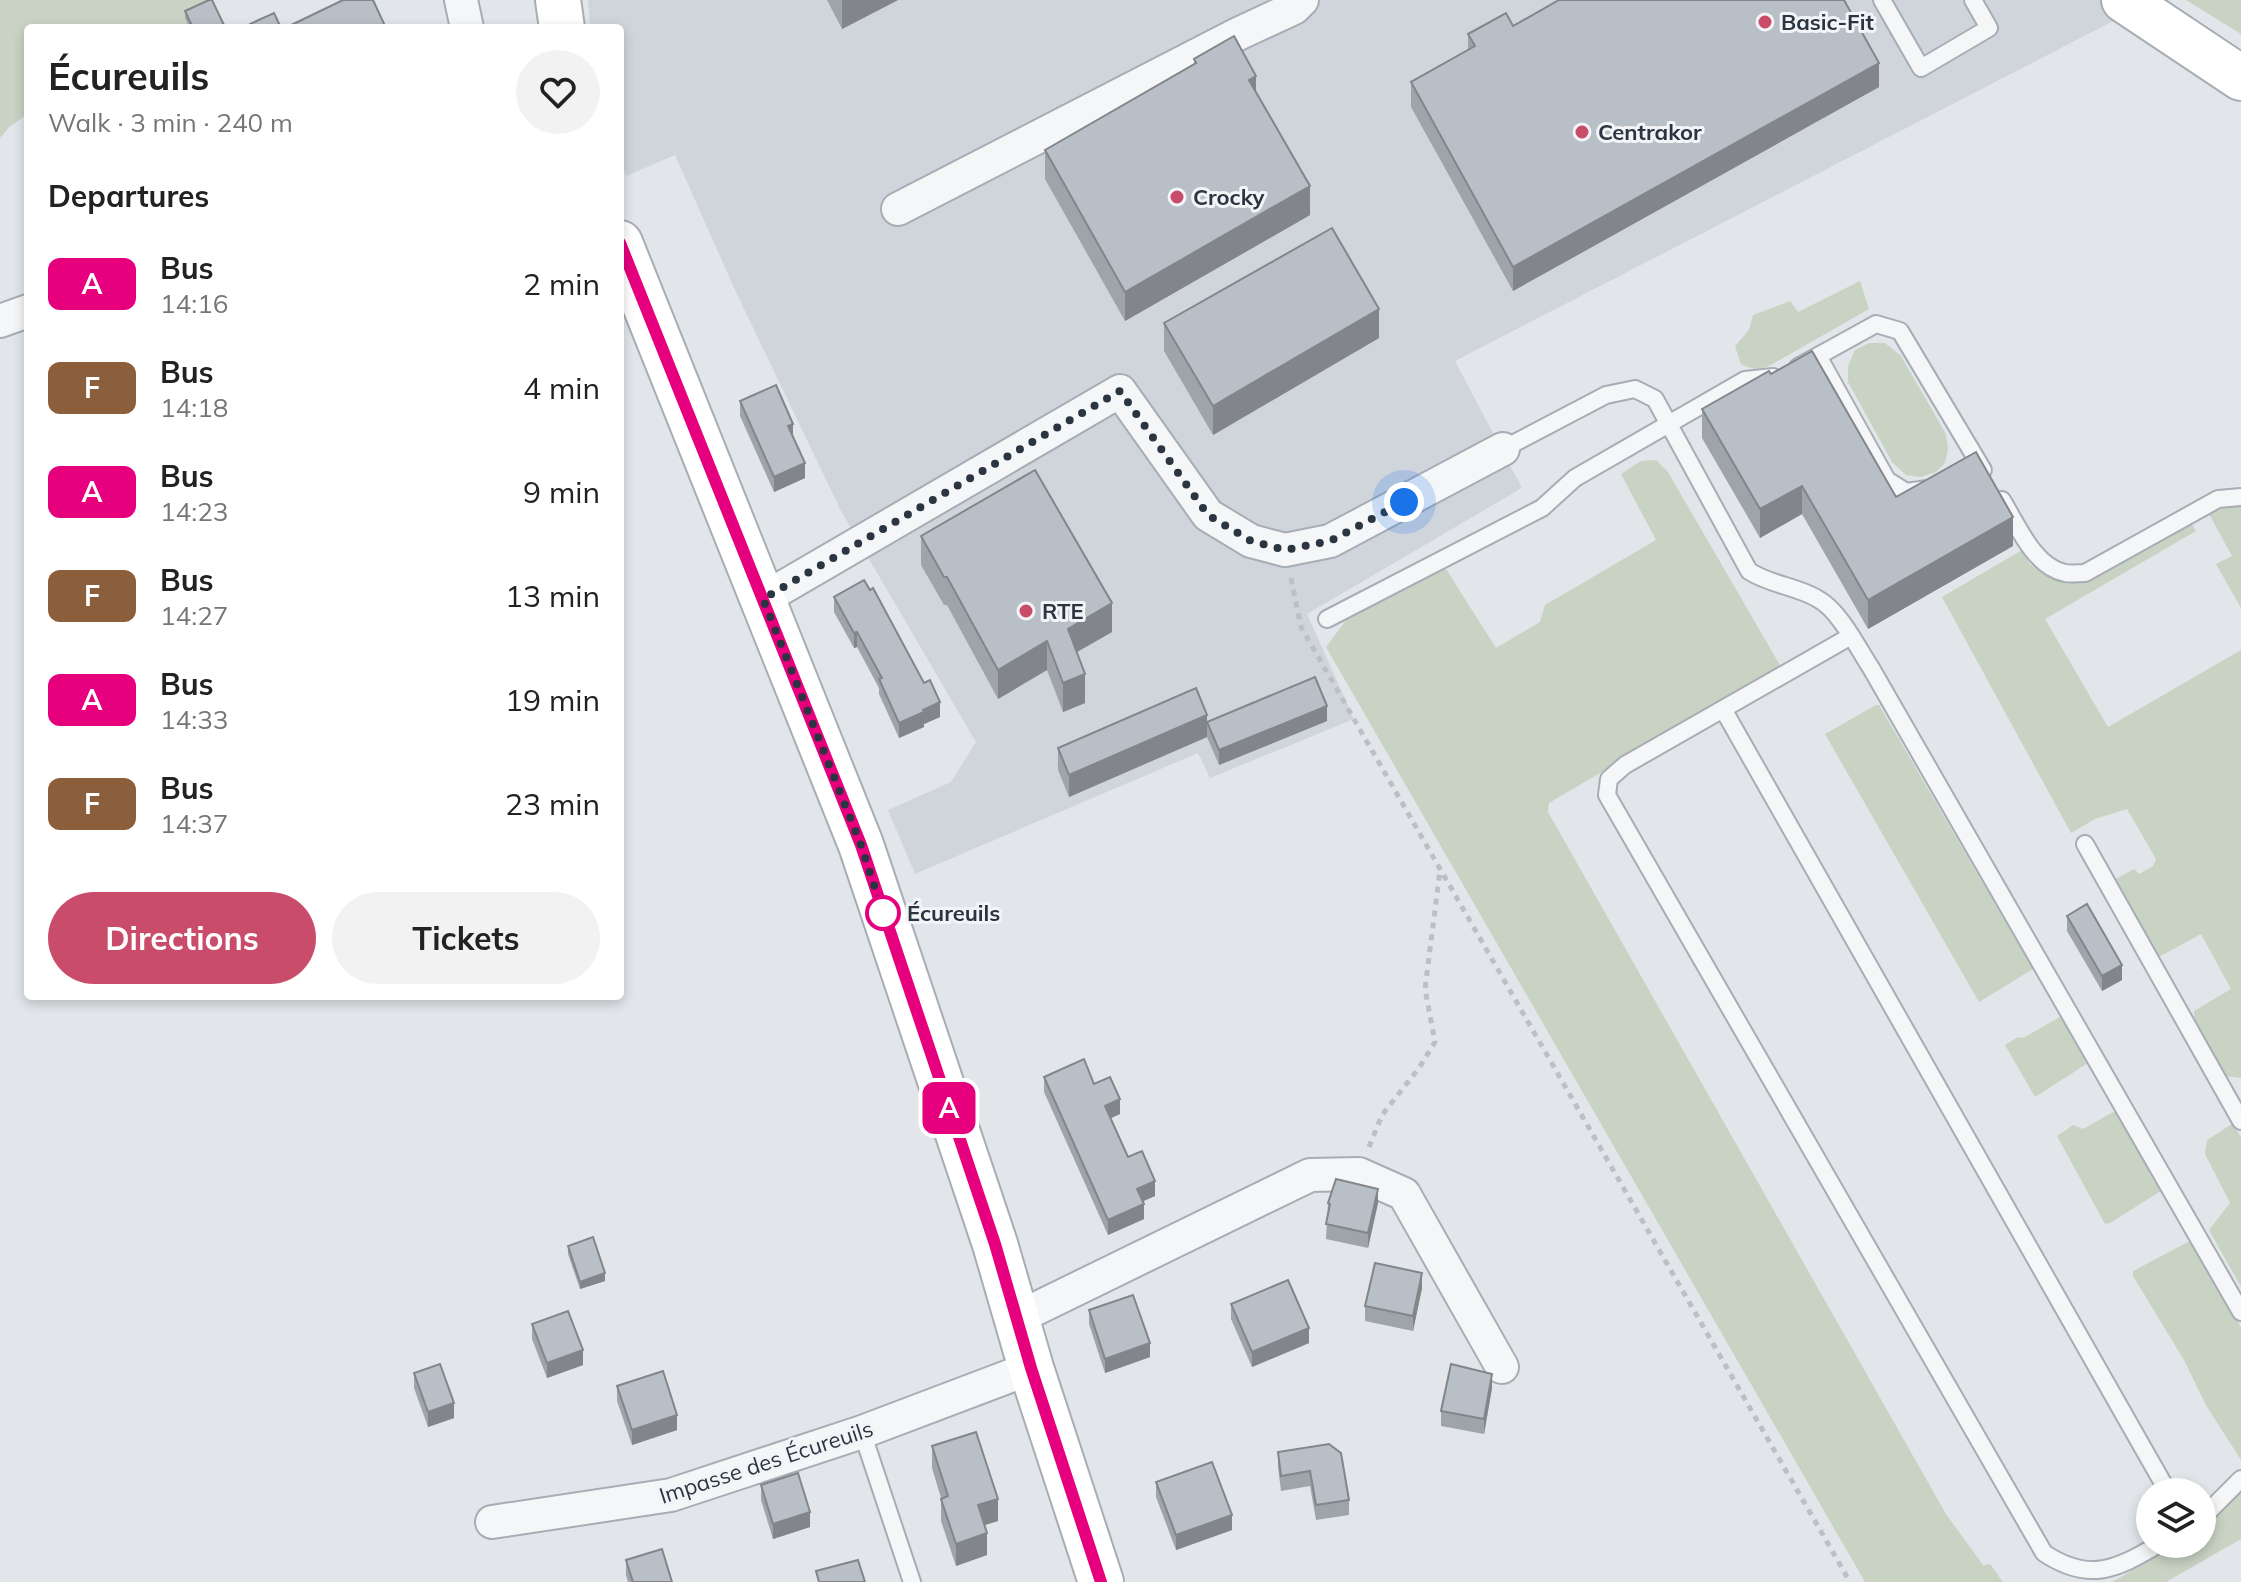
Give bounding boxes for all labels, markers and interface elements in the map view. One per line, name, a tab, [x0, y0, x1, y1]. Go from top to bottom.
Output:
place label: Basic-Fit	[1781, 8, 1874, 36]
marker: Basic-Fit	[1756, 13, 1774, 31]
button: heart	[516, 50, 600, 134]
text: Écureuils	[48, 52, 209, 100]
text: Walk · 3 min · 240 m	[48, 106, 293, 139]
place label: Centrakor	[1598, 118, 1702, 146]
marker: Centrakor	[1573, 123, 1591, 141]
text: Departures	[48, 177, 209, 215]
place label: Crocky	[1193, 183, 1264, 211]
marker: Crocky	[1168, 188, 1186, 206]
text: Bus	[160, 249, 214, 287]
text: 2 min	[523, 265, 600, 303]
text: A	[81, 266, 103, 301]
text: 14:16	[160, 287, 228, 320]
text: Bus	[160, 353, 214, 391]
text: 4 min	[523, 369, 600, 407]
text: F	[84, 370, 100, 405]
text: 14:18	[160, 391, 228, 424]
text: Bus	[160, 457, 214, 495]
text: 9 min	[523, 473, 600, 511]
text: A	[81, 474, 103, 509]
your location	[1384, 482, 1424, 522]
text: 14:23	[160, 495, 228, 528]
text: Bus	[160, 561, 214, 599]
text: 13 min	[505, 577, 600, 615]
text: F	[84, 578, 100, 613]
place label: RTE	[1042, 597, 1084, 625]
text: 14:27	[160, 599, 228, 632]
marker: RTE	[1017, 602, 1035, 620]
text: Bus	[160, 665, 214, 703]
text: 19 min	[505, 681, 600, 719]
text: A	[81, 682, 103, 717]
text: 14:33	[160, 703, 228, 736]
text: Bus	[160, 769, 214, 807]
text: 23 min	[505, 785, 600, 823]
text: F	[84, 786, 100, 821]
text: 14:37	[160, 807, 228, 840]
button: Directions	[48, 892, 316, 984]
button: Tickets	[332, 892, 600, 984]
marker: Écureuils	[866, 896, 900, 930]
place label: Écureuils	[907, 899, 1000, 927]
line badge: A	[923, 1082, 975, 1134]
text: A	[938, 1090, 960, 1125]
street label: Impasse des Écureuils	[656, 1414, 876, 1510]
map controls	[2136, 1478, 2216, 1558]
button: layers	[2136, 1478, 2216, 1558]

